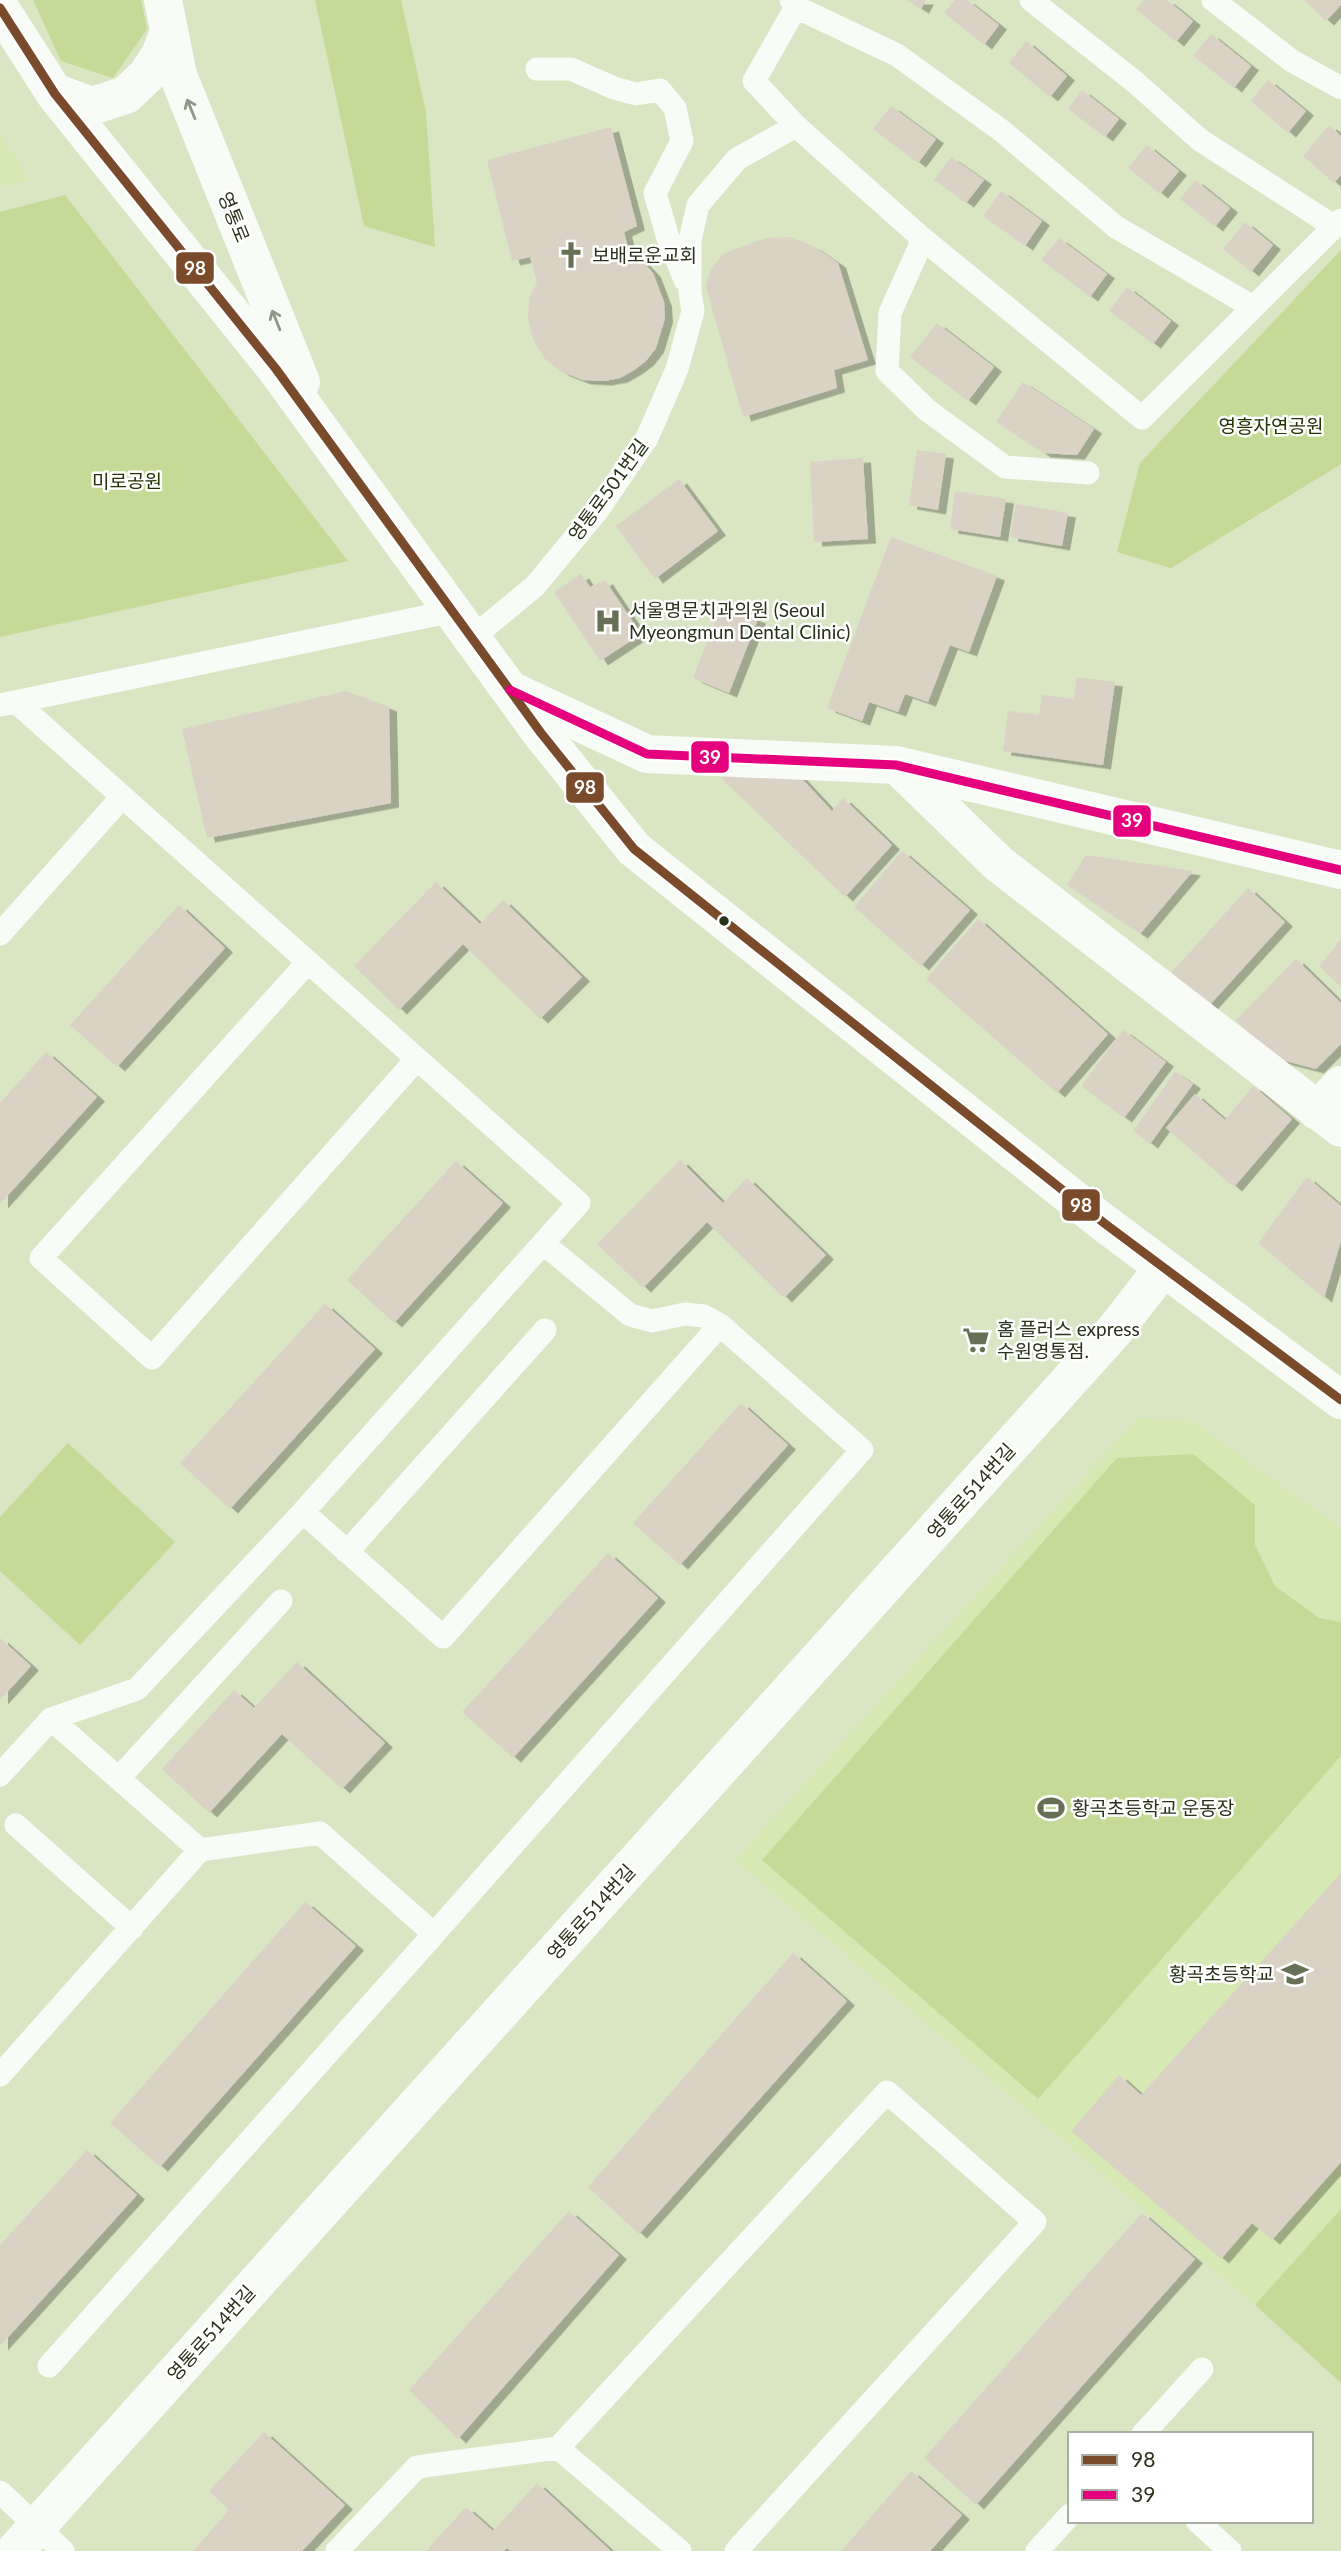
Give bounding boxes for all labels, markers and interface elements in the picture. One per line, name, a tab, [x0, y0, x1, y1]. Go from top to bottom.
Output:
one-way arrow	[184, 99, 197, 120]
street label: 영통로	[214, 188, 255, 245]
church icon: 보배로운교회	[556, 240, 586, 270]
place label: 보배로운교회	[592, 243, 697, 266]
line badge: 98	[175, 251, 215, 285]
text: 98	[184, 256, 206, 279]
one-way arrow	[269, 310, 282, 332]
park label: 영흥자연공원	[1219, 414, 1323, 437]
street label: 영통로501번길	[563, 434, 652, 545]
park label: 미로공원	[92, 469, 162, 492]
place label: 서울명문치과의원 (Seoul Myeongmun Dental Clinic)	[629, 598, 850, 643]
hospital icon: 서울명문치과의원 (Seoul Myeongmun Dental Clinic)	[593, 606, 623, 636]
line badge: 39	[690, 740, 730, 774]
text: 39	[699, 745, 721, 768]
line badge: 98	[565, 771, 605, 804]
text: 98	[574, 775, 596, 798]
line badge: 39	[1112, 804, 1152, 838]
text: 39	[1121, 808, 1143, 831]
unlabelled marker	[717, 914, 731, 928]
line badge: 98	[1061, 1188, 1101, 1222]
text: 98	[1070, 1193, 1092, 1216]
place label: 홈 플러스 express 수원영통점.	[997, 1317, 1140, 1362]
supermarket icon: 홈 플러스 express 수원영통점.	[961, 1325, 991, 1355]
street label: 영통로514번길	[922, 1438, 1019, 1543]
sports icon: 황곡초등학교 운동장	[1036, 1793, 1066, 1823]
place label: 황곡초등학교 운동장	[1072, 1796, 1234, 1819]
street label: 영통로514번길	[542, 1859, 639, 1964]
school or university icon: 황곡초등학교	[1280, 1959, 1310, 1989]
place label: 황곡초등학교	[1169, 1962, 1274, 1985]
street label: 영통로514번길	[162, 2280, 259, 2385]
legend	[1068, 2432, 1313, 2523]
text: 98	[1131, 2446, 1155, 2471]
text: 39	[1131, 2481, 1155, 2506]

